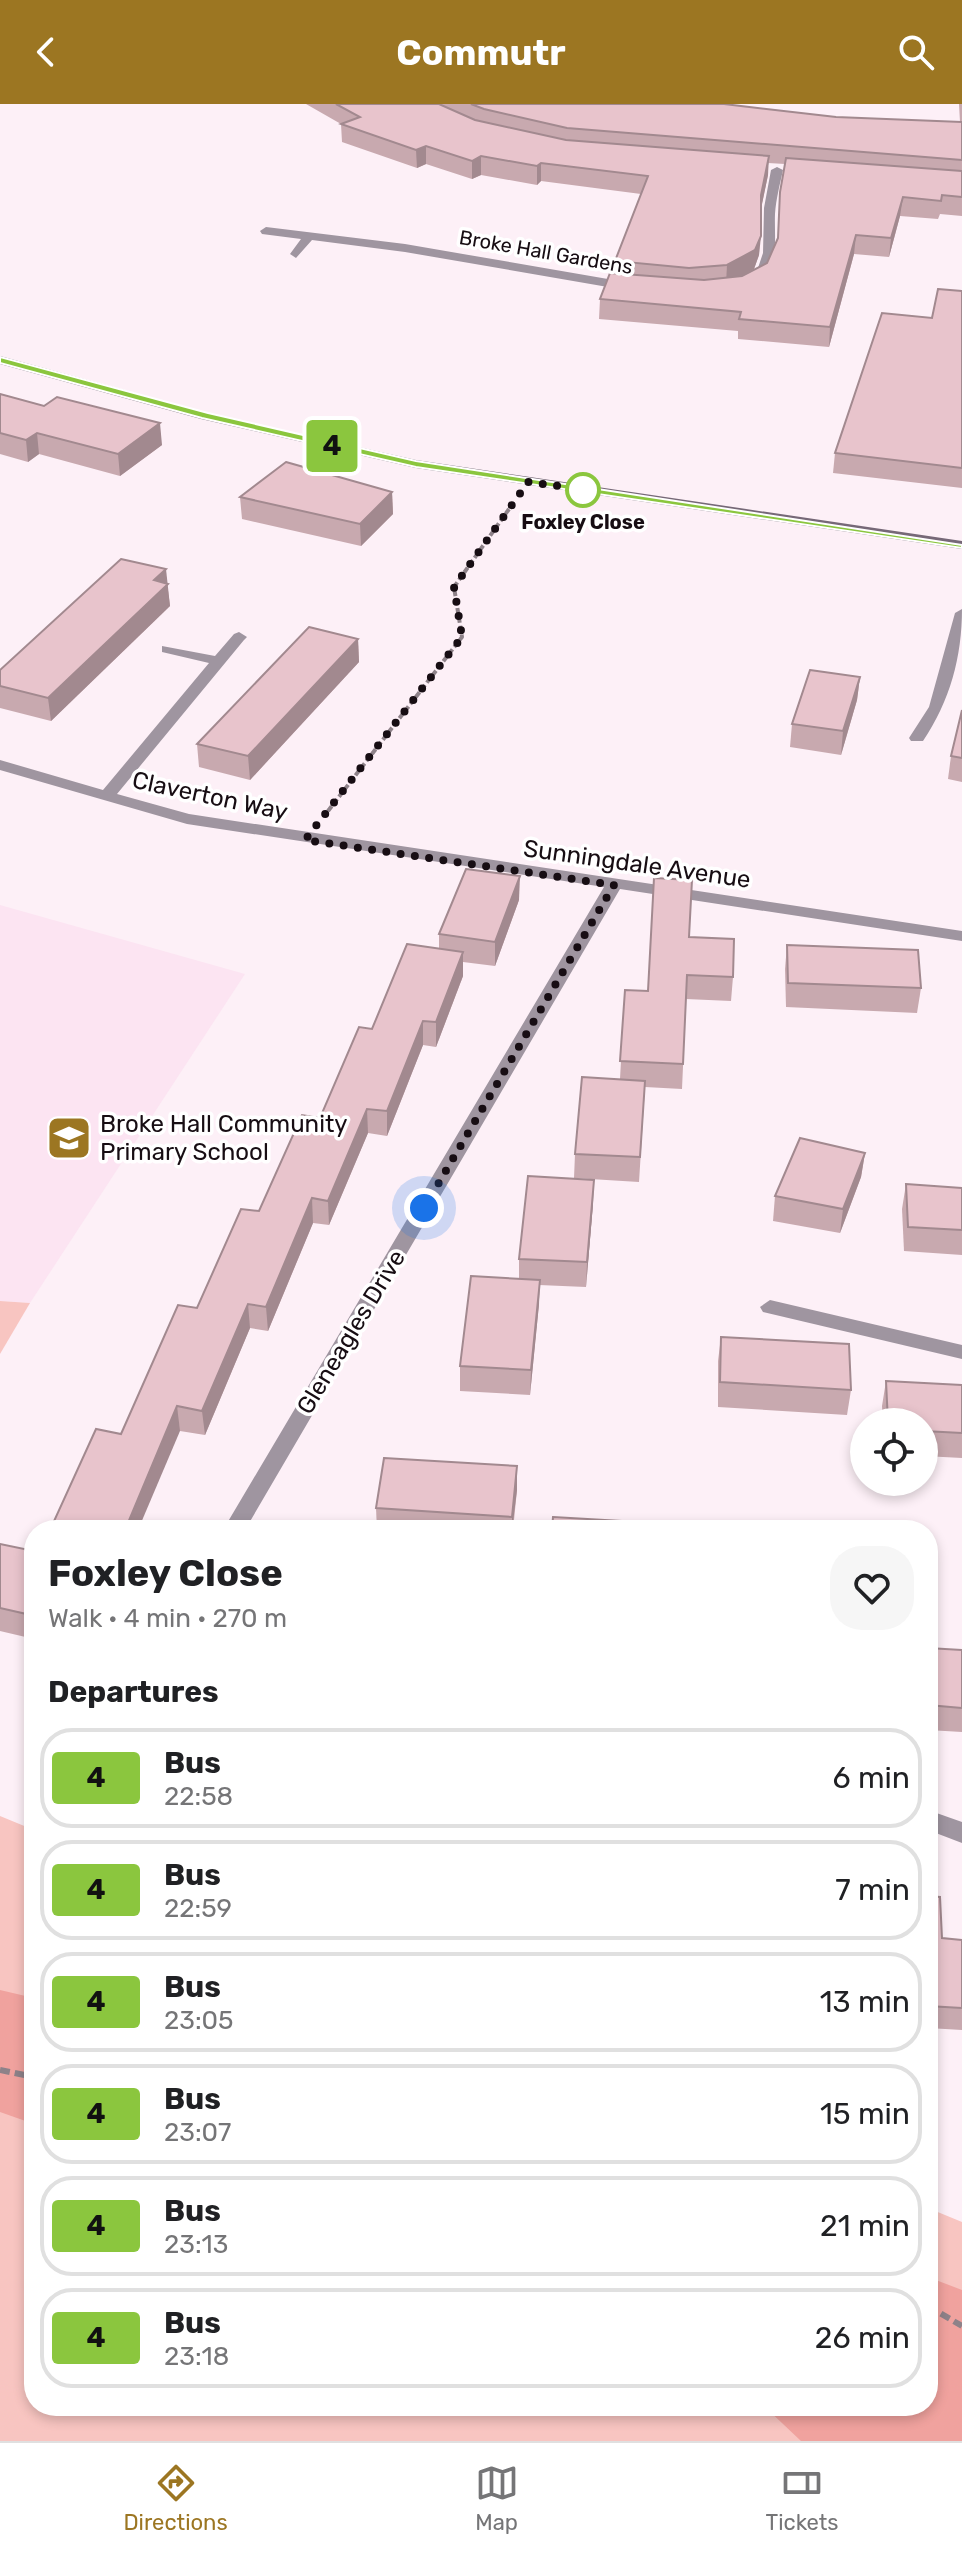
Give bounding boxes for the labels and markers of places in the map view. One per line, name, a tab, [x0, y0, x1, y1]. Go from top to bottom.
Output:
marker: Foxley Close	[566, 473, 600, 507]
place label: Foxley Close	[521, 510, 645, 534]
place label: Broke Hall Community Primary School	[100, 1110, 348, 1166]
school or university icon: Broke Hall Community Primary School	[45, 1114, 93, 1162]

